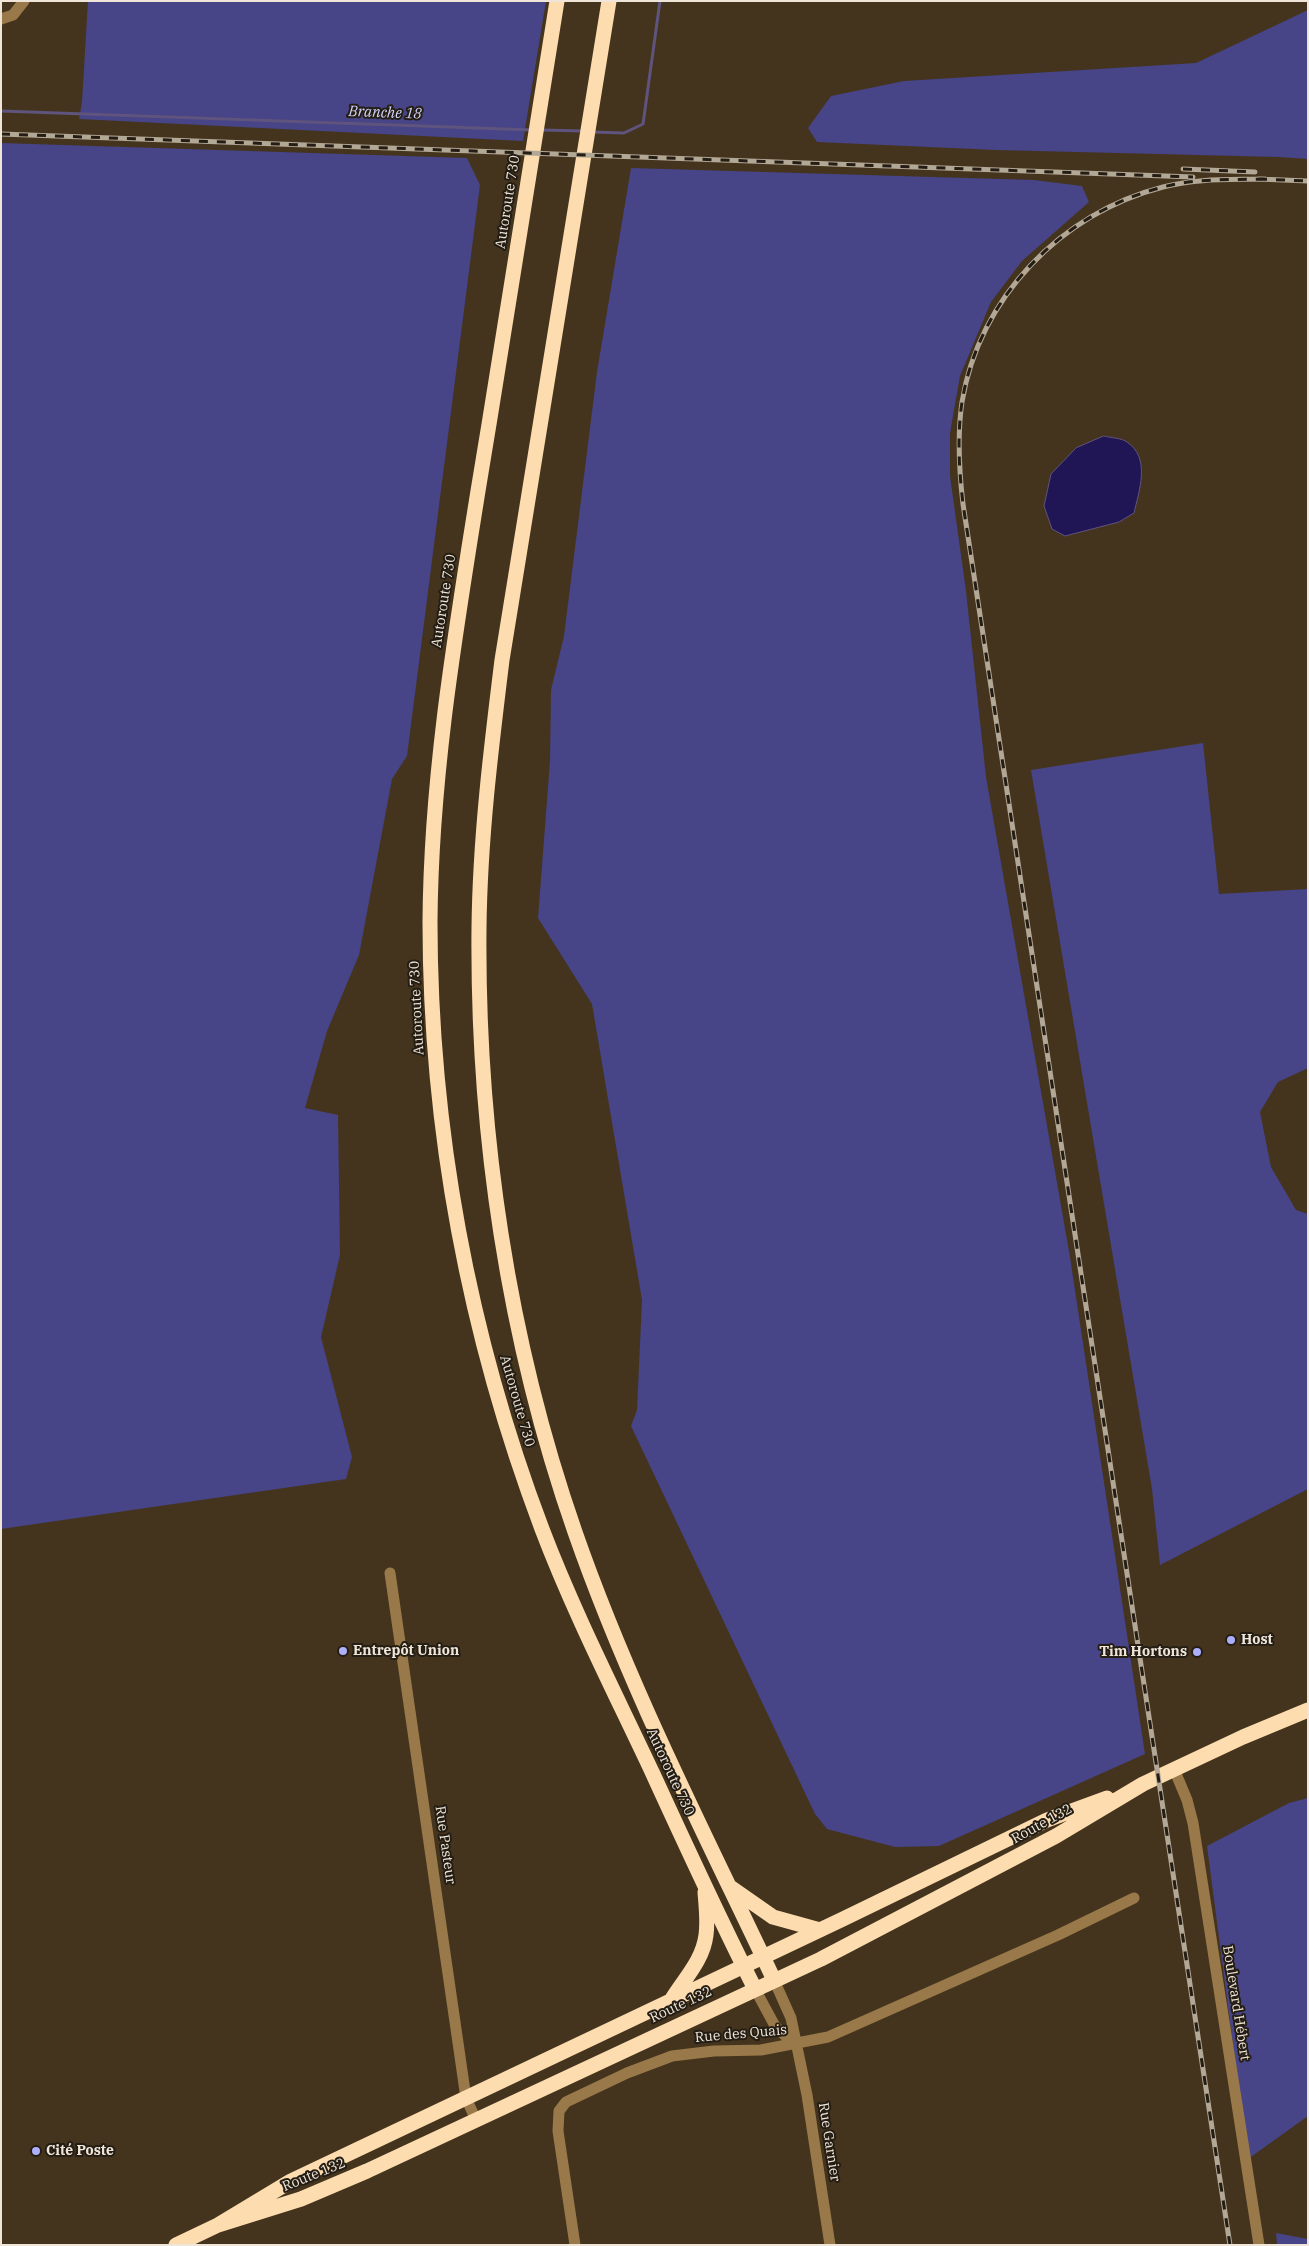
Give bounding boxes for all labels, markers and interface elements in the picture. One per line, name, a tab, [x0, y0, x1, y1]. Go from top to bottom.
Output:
water label: Branche 18	[348, 103, 422, 123]
street label: Autoroute 730	[492, 154, 524, 250]
street label: Autoroute 730	[428, 553, 460, 649]
street label: Autoroute 730	[406, 960, 428, 1056]
street label: Autoroute 730	[496, 1353, 538, 1449]
place label: Host	[1241, 1632, 1273, 1648]
marker: Host	[1225, 1634, 1237, 1646]
place label: Entrepôt Union	[353, 1643, 459, 1659]
place label: Tim Hortons	[1099, 1644, 1187, 1660]
marker: Entrepôt Union	[337, 1645, 349, 1657]
marker: Tim Hortons	[1191, 1646, 1203, 1658]
street label: Autoroute 730	[642, 1726, 698, 1818]
street label: Route 132	[1009, 1800, 1075, 1848]
street label: Rue Pasteur	[431, 1805, 459, 1885]
street label: Boulevard Hébert	[1219, 1944, 1253, 2062]
street label: Route 132	[647, 1983, 715, 2027]
street label: Rue des Quais	[694, 2022, 788, 2046]
street label: Rue Garnier	[814, 2101, 844, 2183]
place label: Cité Poste	[46, 2143, 114, 2159]
marker: Cité Poste	[30, 2145, 42, 2157]
street label: Route 132	[280, 2155, 348, 2195]

